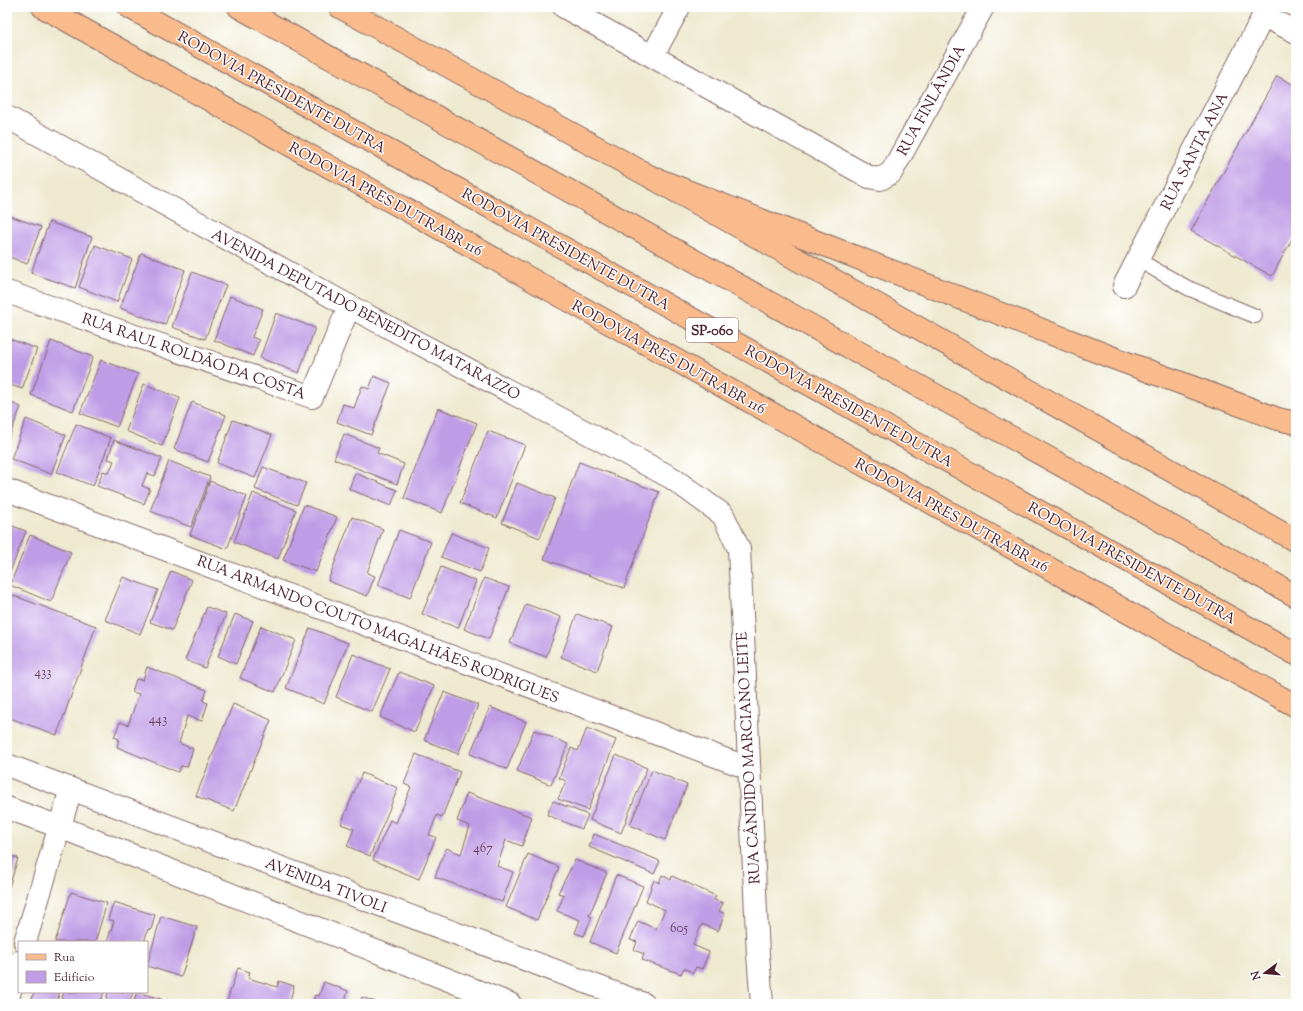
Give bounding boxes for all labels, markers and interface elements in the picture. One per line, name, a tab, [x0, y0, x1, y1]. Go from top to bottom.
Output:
street label: RODOVIA PRESIDENTE DUTRA	[173, 27, 389, 160]
street label: RUA FINLÂNDIA	[892, 41, 972, 160]
street label: RUA SANTA ANA	[1156, 89, 1234, 214]
street label: RODOVIA PRES DUTRABR 116	[284, 138, 486, 263]
street label: RODOVIA PRESIDENTE DUTRA	[457, 184, 673, 317]
street label: AVENIDA DEPUTADO BENEDITO MATARAZZO	[207, 225, 524, 406]
street label: RODOVIA PRES DUTRABR 116	[567, 296, 769, 421]
street label: RUA RAUL ROLDÃO DA COSTA	[79, 308, 309, 406]
road number: SP-060	[686, 318, 738, 342]
street label: RODOVIA PRESIDENTE DUTRA	[740, 341, 956, 474]
street label: RODOVIA PRES DUTRABR 116	[850, 454, 1052, 579]
street label: RODOVIA PRESIDENTE DUTRA	[1023, 498, 1239, 631]
street label: RUA ARMANDO COUTO MAGALHÃES RODRIGUES	[193, 550, 562, 709]
street label: RUA CÂNDIDO MARCIANO LEITE	[731, 631, 767, 885]
house number: 433	[34, 664, 52, 682]
house number: 443	[149, 711, 167, 729]
house number: 467	[473, 840, 493, 858]
street label: AVENIDA TIVOLI	[262, 854, 389, 919]
house number: 605	[670, 920, 688, 938]
legend	[18, 941, 148, 993]
text: Rua	[54, 949, 75, 967]
north arrow	[1245, 953, 1285, 993]
text: Edifício	[54, 969, 95, 987]
text: N	[1247, 969, 1266, 983]

